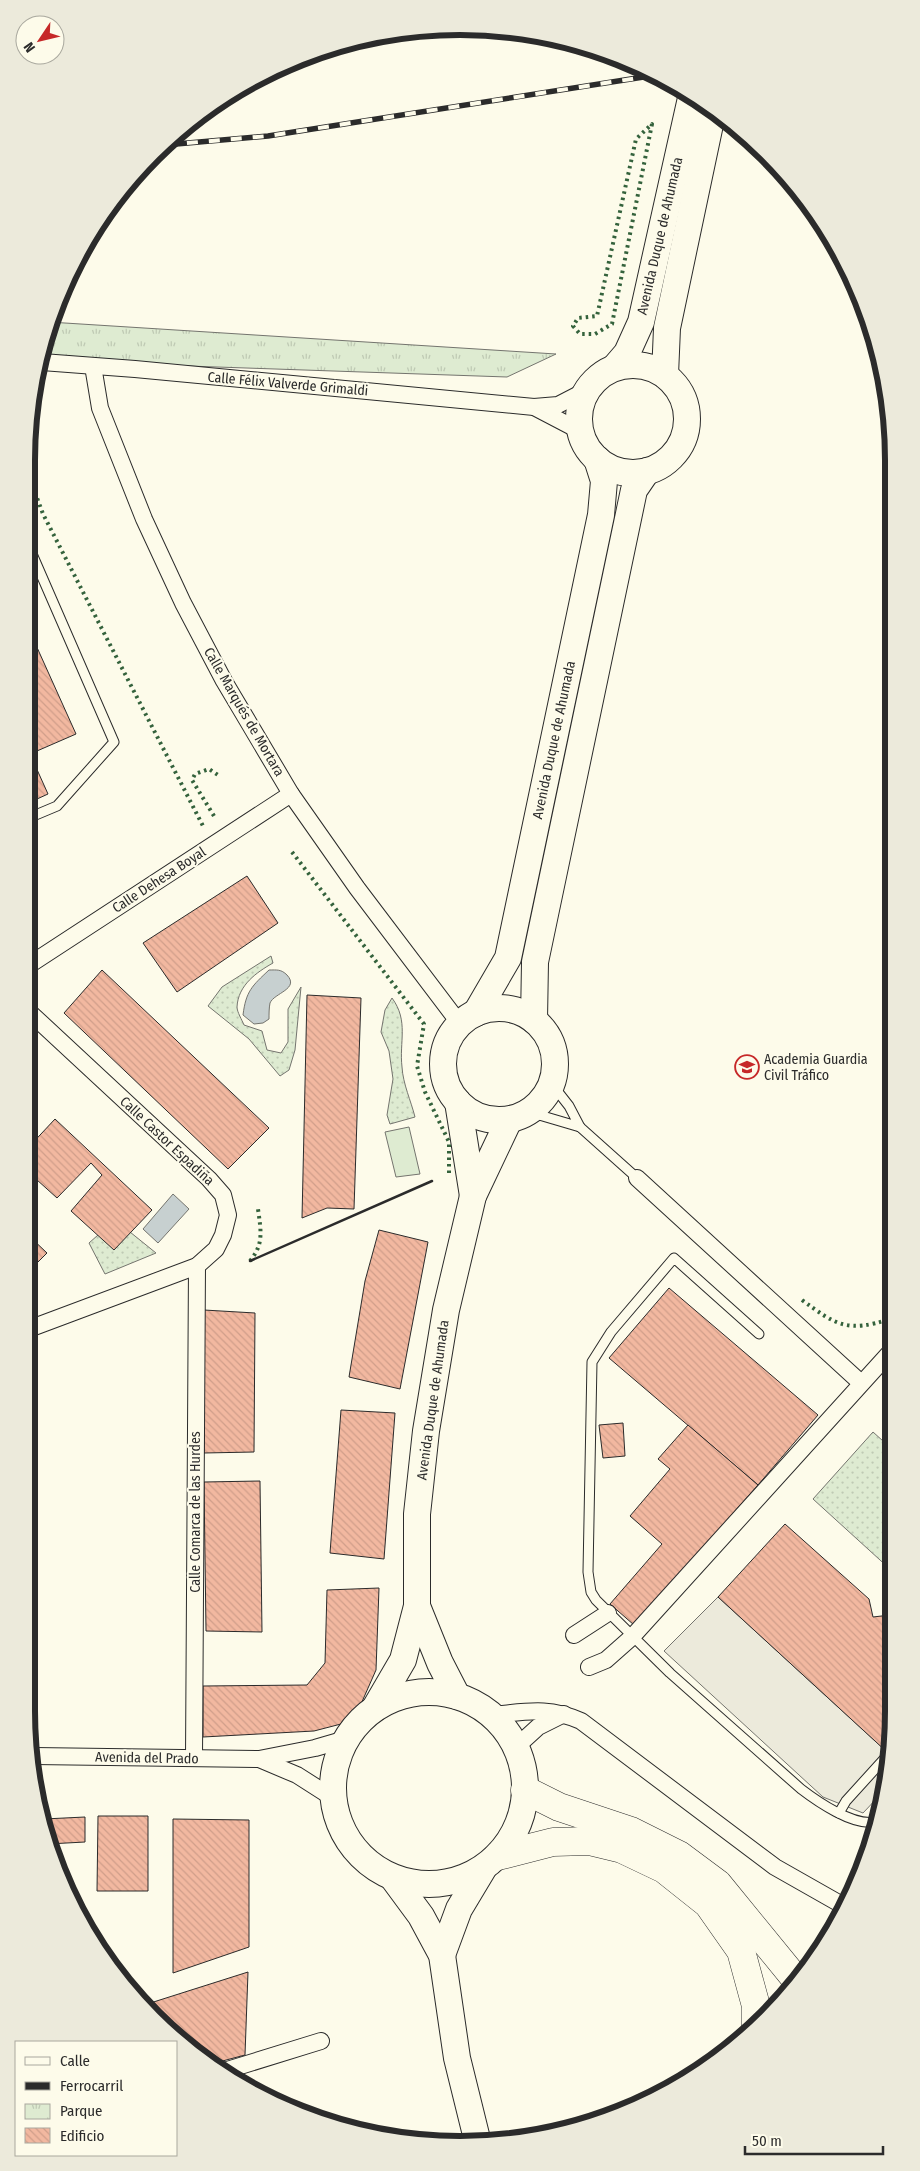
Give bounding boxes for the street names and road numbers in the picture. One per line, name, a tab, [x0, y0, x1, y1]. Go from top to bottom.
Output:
street label: Avenida Duque de Ahumada	[634, 155, 686, 316]
street label: Calle Félix Valverde Grimaldi	[207, 369, 369, 399]
street label: Calle Marqués de Mortara	[200, 644, 288, 780]
street label: Avenida Duque de Ahumada	[529, 659, 579, 821]
street label: Calle Dehesa Boyal	[109, 843, 209, 917]
street label: Calle Castor Espadiña	[116, 1093, 218, 1189]
street label: Avenida Duque de Ahumada	[413, 1319, 453, 1481]
street label: Calle Comarca de las Hurdes	[187, 1431, 204, 1593]
street label: Avenida del Prado	[95, 1749, 199, 1767]

